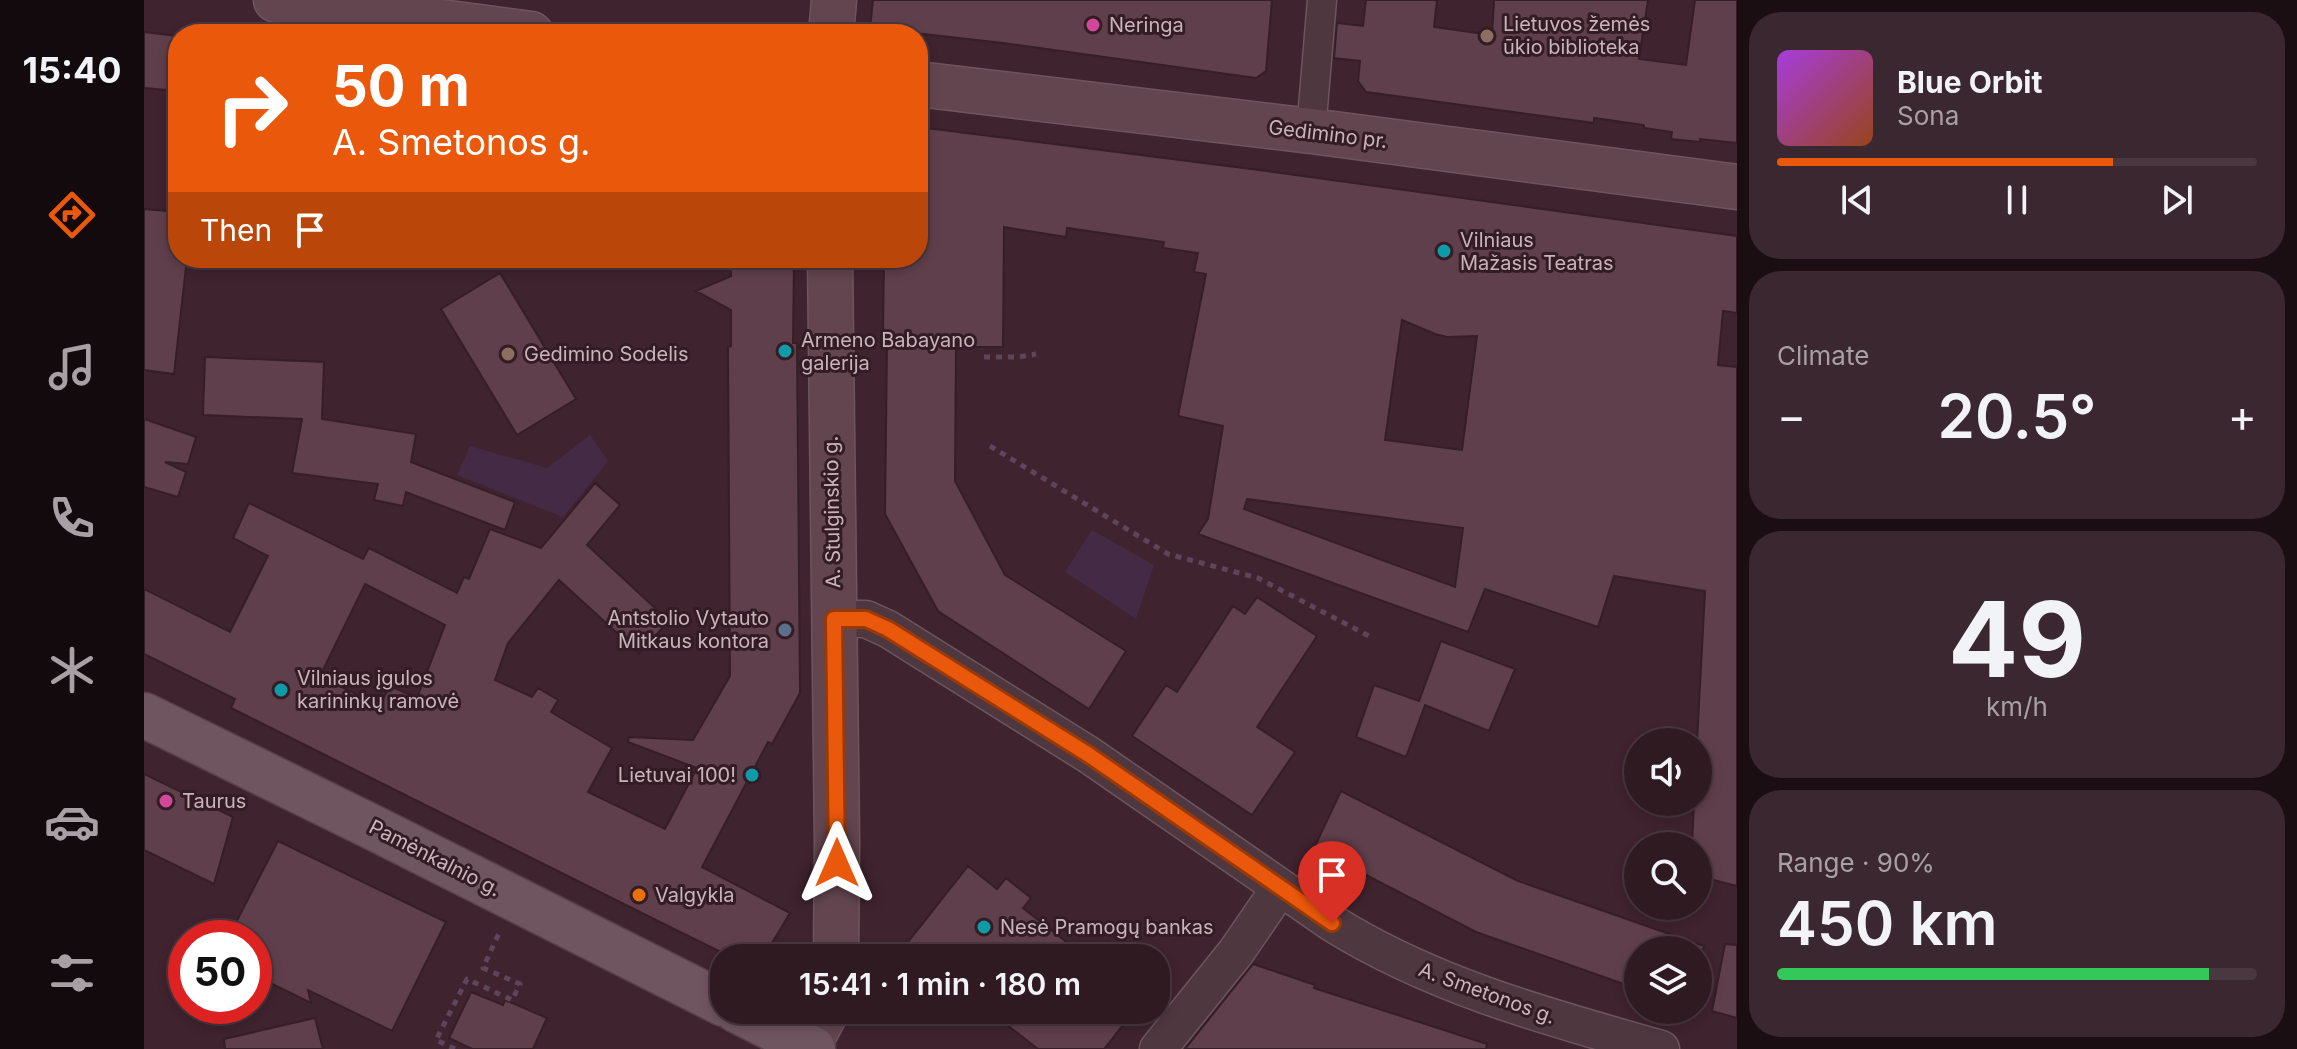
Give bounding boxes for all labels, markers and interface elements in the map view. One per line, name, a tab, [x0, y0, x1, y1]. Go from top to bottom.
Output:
place label: Lietuvos žemės ūkio biblioteka	[1503, 12, 1650, 59]
place label: Neringa	[1109, 13, 1184, 37]
marker: Neringa	[1084, 16, 1102, 34]
marker: Lietuvos žemės ūkio biblioteka	[1478, 27, 1496, 45]
text: 15:40	[22, 48, 122, 92]
text: 50 m	[332, 52, 470, 120]
icon: right	[200, 56, 304, 160]
text: Blue Orbit	[1897, 64, 2042, 100]
text: Sona	[1897, 100, 1959, 131]
street label: Gedimino pr.	[1267, 115, 1389, 153]
text: A. Smetonos g.	[332, 120, 590, 164]
icon: previous	[1835, 178, 1879, 222]
icon: pause	[1995, 178, 2039, 222]
icon: next	[2155, 178, 2199, 222]
icon: directions	[44, 187, 100, 243]
icon: arrive	[288, 208, 332, 252]
text: Then	[200, 212, 272, 248]
place label: Vilniaus Mažasis Teatras	[1460, 228, 1613, 275]
marker: Vilniaus Mažasis Teatras	[1435, 242, 1453, 260]
place label: Armeno Babayano galerija	[801, 328, 975, 375]
icon: music	[44, 339, 100, 395]
text: Climate	[1777, 340, 1869, 371]
place label: Gedimino Sodelis	[524, 342, 688, 366]
marker: Armeno Babayano galerija	[776, 342, 794, 360]
marker: Gedimino Sodelis	[499, 345, 517, 363]
text: 20.5°	[1938, 380, 2096, 452]
text: −	[1777, 389, 1806, 443]
text: +	[2228, 389, 2257, 443]
street label: A. Stulginskio g.	[819, 436, 845, 588]
icon: phone	[44, 490, 100, 546]
text: 49	[1948, 576, 2086, 702]
place label: Antstolio Vytauto Mitkaus kontora	[607, 606, 769, 653]
marker: Antstolio Vytauto Mitkaus kontora	[776, 621, 794, 639]
icon: climate	[44, 642, 100, 698]
place label: Vilniaus įgulos karininkų ramovė	[297, 666, 459, 713]
marker: Vilniaus įgulos karininkų ramovė	[272, 681, 290, 699]
text: km/h	[1986, 691, 2048, 722]
map controls	[1624, 728, 1712, 1024]
button: sound	[1624, 728, 1712, 816]
place label: Lietuvai 100!	[618, 763, 736, 787]
marker: Lietuvai 100!	[743, 766, 761, 784]
place label: Taurus	[182, 789, 246, 813]
marker: Taurus	[157, 792, 175, 810]
icon: car	[44, 794, 100, 850]
street label: Pamėnkalnio g.	[365, 815, 505, 901]
position arrow	[795, 821, 879, 905]
button: search	[1624, 832, 1712, 920]
pin	[1298, 841, 1366, 923]
text: Range · 90%	[1777, 847, 1935, 878]
icon: arrive	[1310, 853, 1354, 897]
place label: Valgykla	[655, 883, 735, 907]
marker: Valgykla	[630, 886, 648, 904]
text: 450 km	[1777, 887, 1998, 959]
place label: Nesė Pramogų bankas	[1000, 915, 1214, 939]
marker: Nesė Pramogų bankas	[975, 918, 993, 936]
speed limit sign: 50	[168, 920, 272, 1024]
button: layers	[1624, 936, 1712, 1024]
icon: filters	[44, 945, 100, 1001]
street label: A. Smetonos g.	[1415, 957, 1559, 1029]
text: 15:41 · 1 min · 180 m	[799, 966, 1081, 1002]

